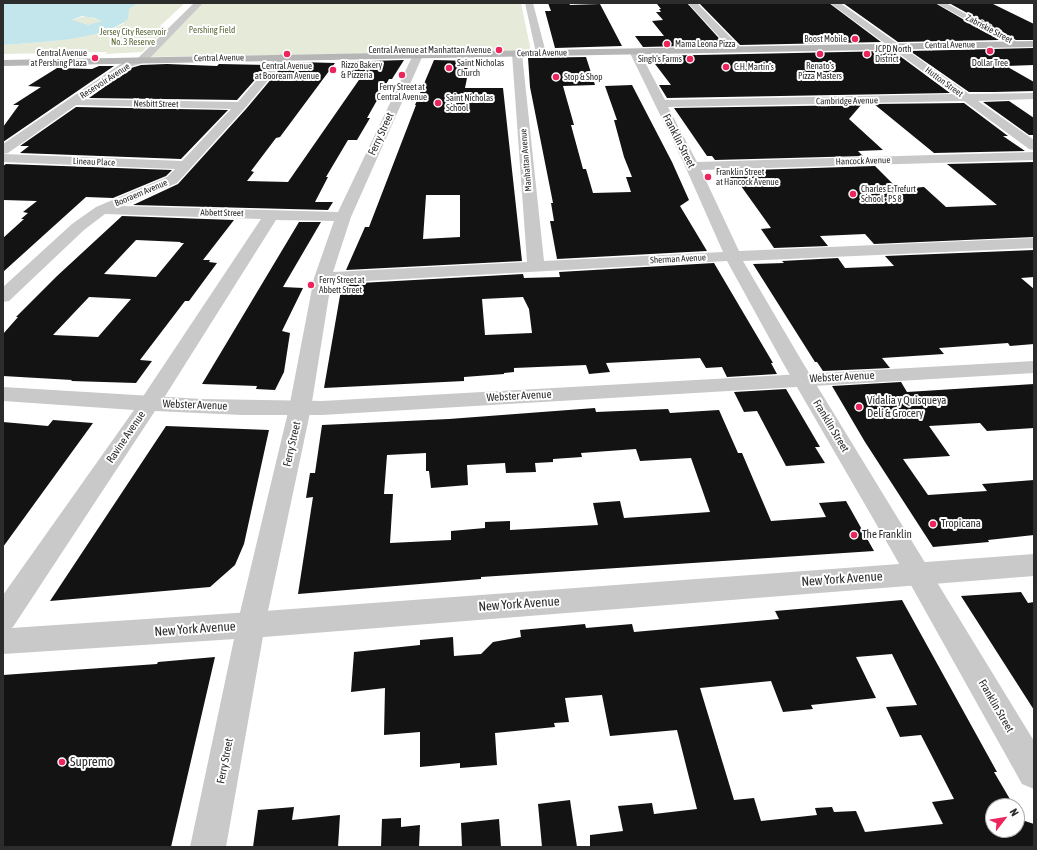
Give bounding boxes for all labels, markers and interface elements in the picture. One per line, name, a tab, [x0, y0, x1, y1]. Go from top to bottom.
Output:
street label: Zabriskie Street	[964, 12, 1014, 46]
park label: Pershing Field	[189, 25, 235, 35]
park label: Jersey City Reservoir No. 3 Reserve	[100, 27, 166, 48]
place label: Boost Mobile	[804, 34, 847, 44]
marker: Boost Mobile	[850, 34, 860, 44]
marker: Mama Leona Pizza	[662, 39, 672, 49]
place label: Mama Leona Pizza	[675, 39, 736, 49]
street label: Central Avenue	[925, 39, 975, 51]
place label: JCPD North District	[875, 44, 912, 65]
place label: Central Avenue at Manhattan Avenue	[368, 45, 491, 55]
marker: Central Avenue at Manhattan Avenue	[494, 45, 504, 55]
marker: Dollar Tree	[985, 46, 995, 56]
street label: Central Avenue	[517, 47, 567, 59]
place label: Central Avenue at Pershing Plaza	[30, 48, 87, 69]
marker: Central Avenue at Booream Avenue	[282, 49, 292, 59]
marker: Renato's Pizza Masters	[815, 49, 825, 59]
marker: JCPD North District	[862, 49, 872, 59]
street label: Central Avenue	[194, 52, 244, 64]
marker: Central Avenue at Pershing Plaza	[90, 53, 100, 63]
place label: Singh's Farms	[638, 54, 682, 64]
marker: Singh's Farms	[685, 54, 695, 64]
place label: Saint Nicholas Church	[457, 58, 504, 79]
place label: Dollar Tree	[972, 58, 1008, 68]
place label: Rizzo Bakery & Pizzeria	[341, 60, 382, 81]
street label: Reservoir Avenue	[78, 61, 132, 101]
place label: Central Avenue at Booream Avenue	[255, 61, 319, 82]
place label: Renato's Pizza Masters	[798, 61, 842, 82]
marker: C.H. Martin's	[721, 62, 731, 72]
place label: C.H. Martin's	[734, 62, 774, 72]
marker: Saint Nicholas Church	[444, 63, 454, 73]
marker: Rizzo Bakery & Pizzeria	[328, 65, 338, 75]
street label: Hutton Street	[923, 65, 965, 99]
marker: Ferry Street at Central Avenue	[397, 70, 407, 80]
marker: Stop & Shop	[551, 72, 561, 82]
place label: Stop & Shop	[564, 72, 603, 82]
place label: Ferry Street at Central Avenue	[377, 82, 427, 103]
place label: Saint Nicholas School	[446, 93, 493, 114]
street label: Cambridge Avenue	[816, 95, 878, 107]
street label: Nesbitt Street	[133, 98, 179, 110]
marker: Saint Nicholas School	[433, 98, 443, 108]
street label: Ferry Street	[365, 110, 397, 158]
street label: Franklin Street	[660, 112, 698, 170]
street label: Manhattan Avenue	[518, 128, 534, 192]
street label: Hancock Avenue	[835, 155, 891, 167]
street label: Lineau Place	[73, 156, 115, 168]
place label: Franklin Street at Hancock Avenue	[716, 167, 779, 188]
marker: Franklin Street at Hancock Avenue	[703, 172, 713, 182]
street label: Booraem Avenue	[113, 177, 169, 209]
place label: Charles E. Trefurt School - PS 8	[861, 184, 916, 205]
marker: Charles E. Trefurt School - PS 8	[848, 189, 858, 199]
street label: Abbett Street	[200, 207, 244, 219]
street label: Sherman Avenue	[650, 252, 706, 266]
place label: Ferry Street at Abbett Street	[319, 275, 365, 296]
marker: Ferry Street at Abbett Street	[306, 280, 316, 290]
street label: Webster Avenue	[809, 369, 875, 385]
street label: Webster Avenue	[486, 388, 552, 404]
place label: Vidalia y Quisqueya Deli & Grocery	[867, 394, 946, 420]
street label: Webster Avenue	[162, 397, 228, 413]
street label: Franklin Street	[810, 397, 852, 455]
marker: Vidalia y Quisqueya Deli & Grocery	[854, 402, 864, 412]
street label: Ravine Avenue	[104, 408, 148, 466]
street label: Ferry Street	[280, 420, 304, 468]
place label: Tropicana	[941, 517, 981, 531]
marker: Tropicana	[928, 519, 938, 529]
place label: The Franklin	[862, 528, 912, 542]
marker: The Franklin	[849, 530, 859, 540]
street label: New York Avenue	[801, 568, 883, 590]
street label: New York Avenue	[478, 593, 560, 615]
street label: New York Avenue	[154, 618, 236, 640]
street label: Franklin Street	[976, 677, 1016, 735]
street label: Ferry Street	[214, 737, 236, 785]
place label: Supremo	[70, 754, 113, 770]
marker: Supremo	[57, 757, 67, 767]
north arrow	[985, 798, 1025, 838]
text: N	[1008, 806, 1021, 818]

